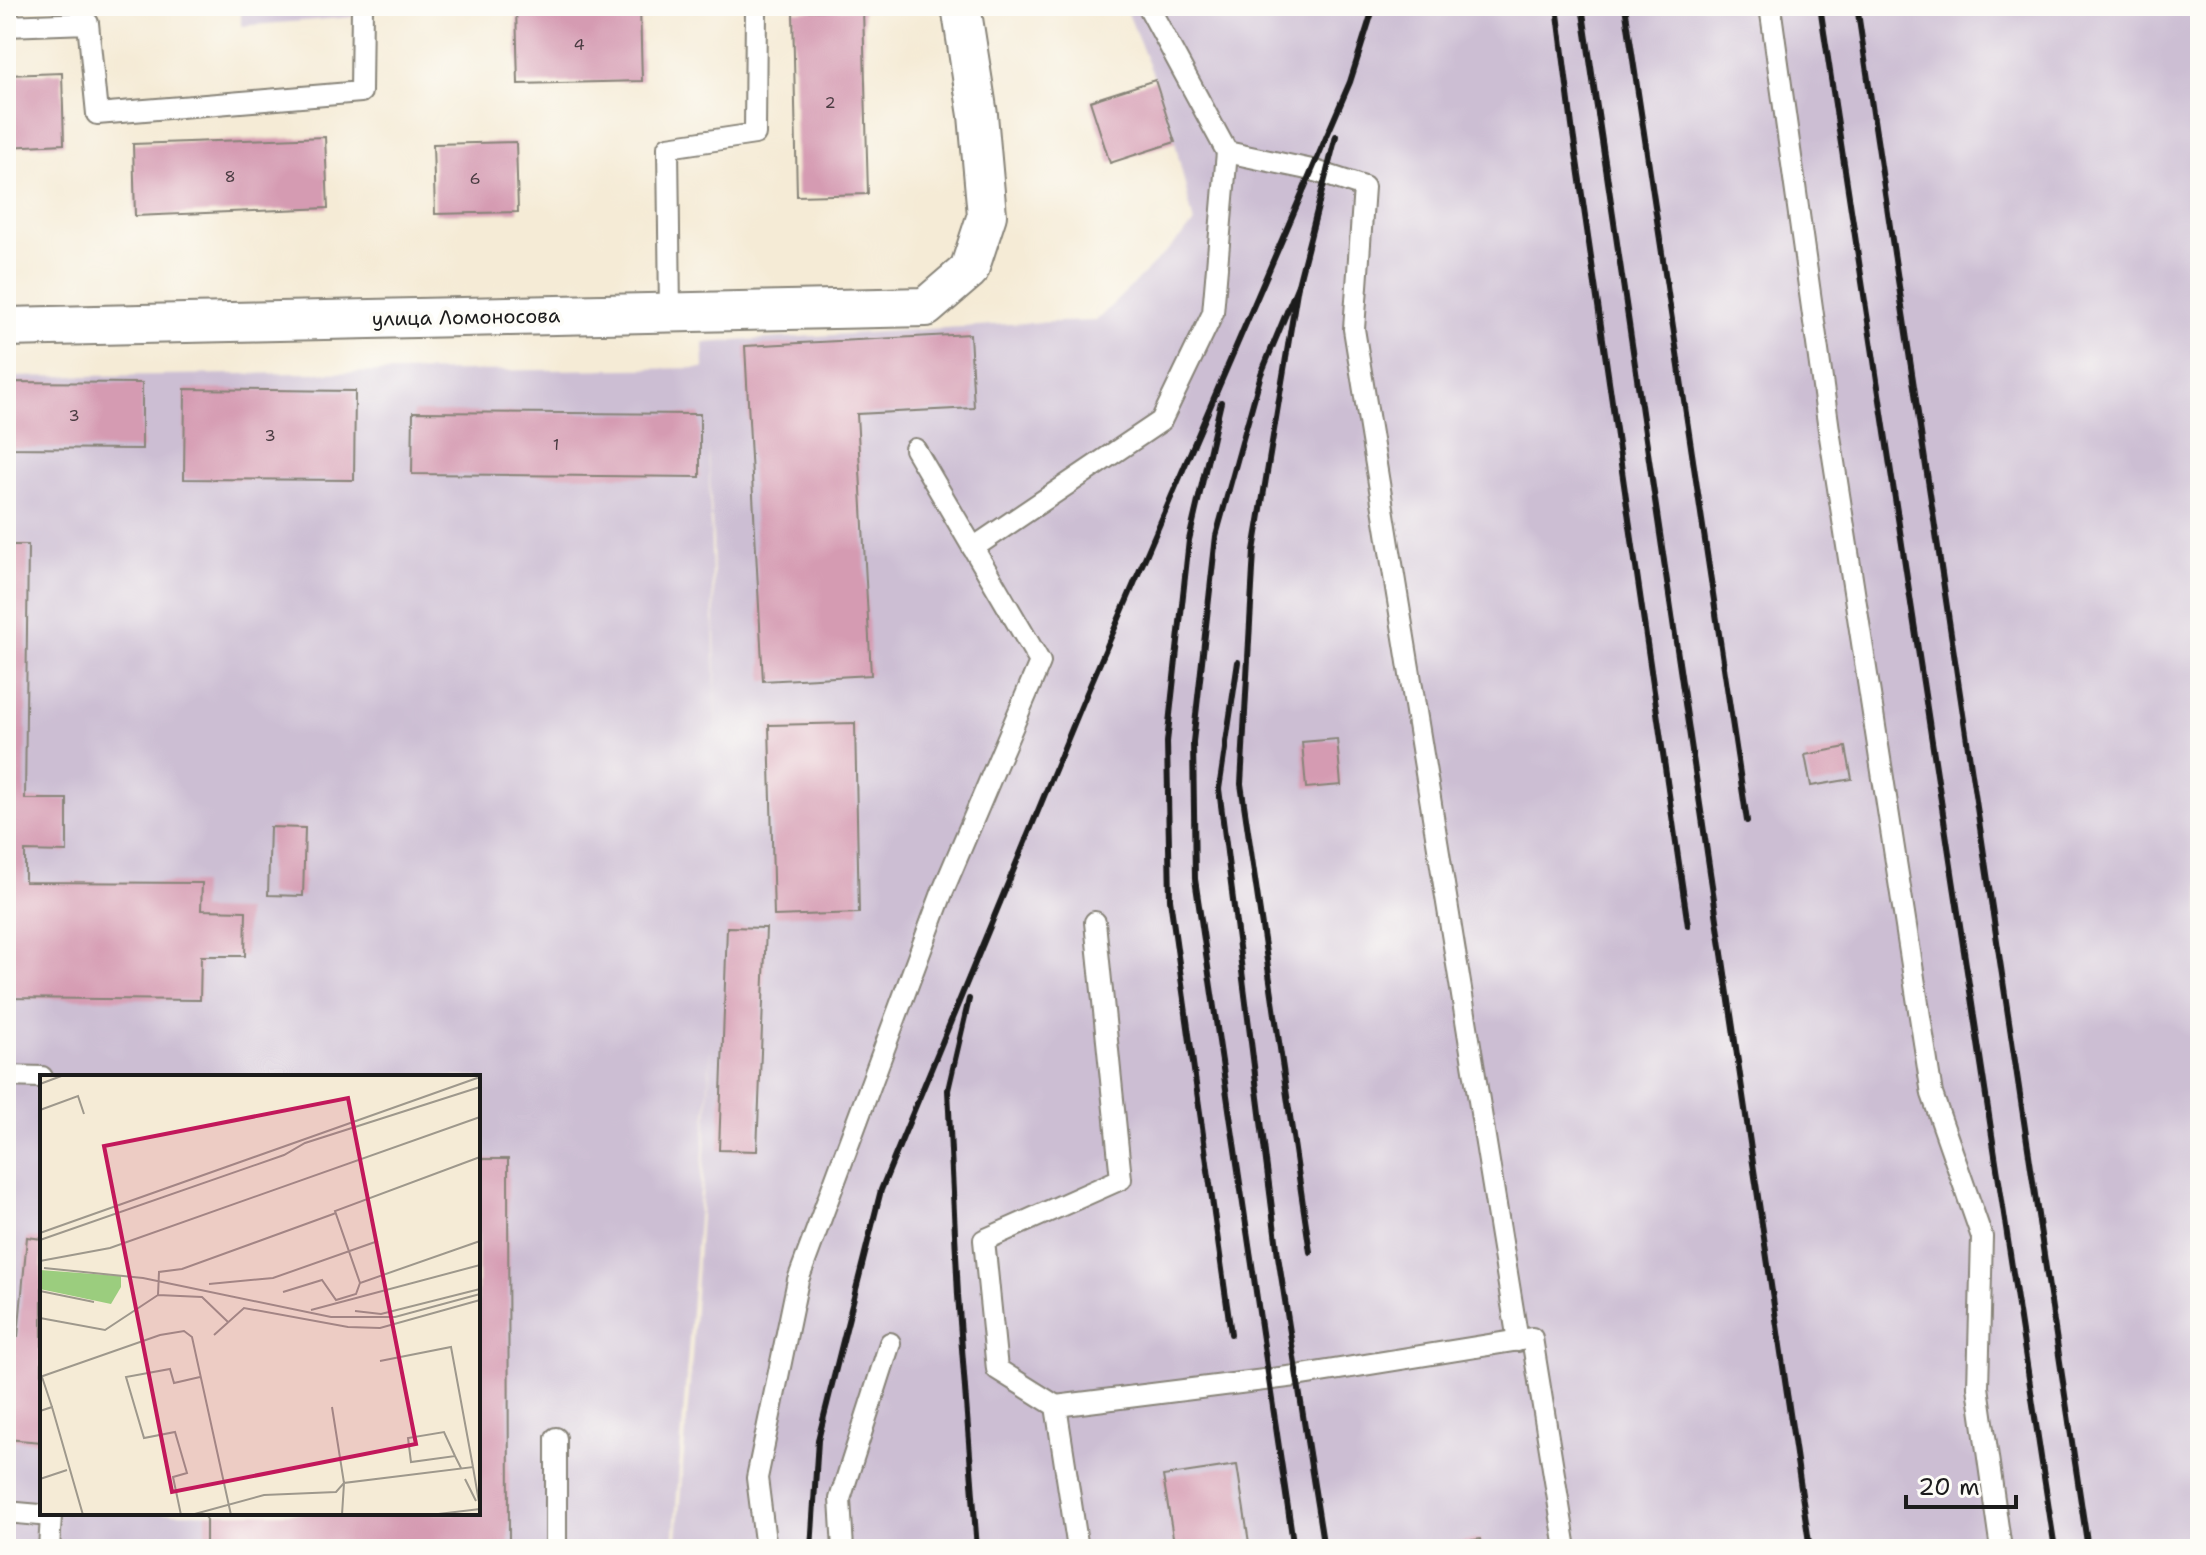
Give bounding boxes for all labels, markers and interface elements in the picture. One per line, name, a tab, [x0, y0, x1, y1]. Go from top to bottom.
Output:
house number: 4	[573, 34, 585, 55]
house number: 2	[824, 92, 836, 113]
house number: 8	[224, 166, 236, 187]
house number: 6	[469, 168, 481, 189]
street label: улица Ломоносова	[372, 302, 561, 332]
house number: 3	[68, 405, 80, 426]
house number: 3	[264, 425, 276, 446]
house number: 1	[553, 434, 559, 455]
inset map	[40, 1075, 480, 1515]
scale bar	[1906, 1459, 2016, 1509]
text: 20 m	[1918, 1471, 1980, 1503]

